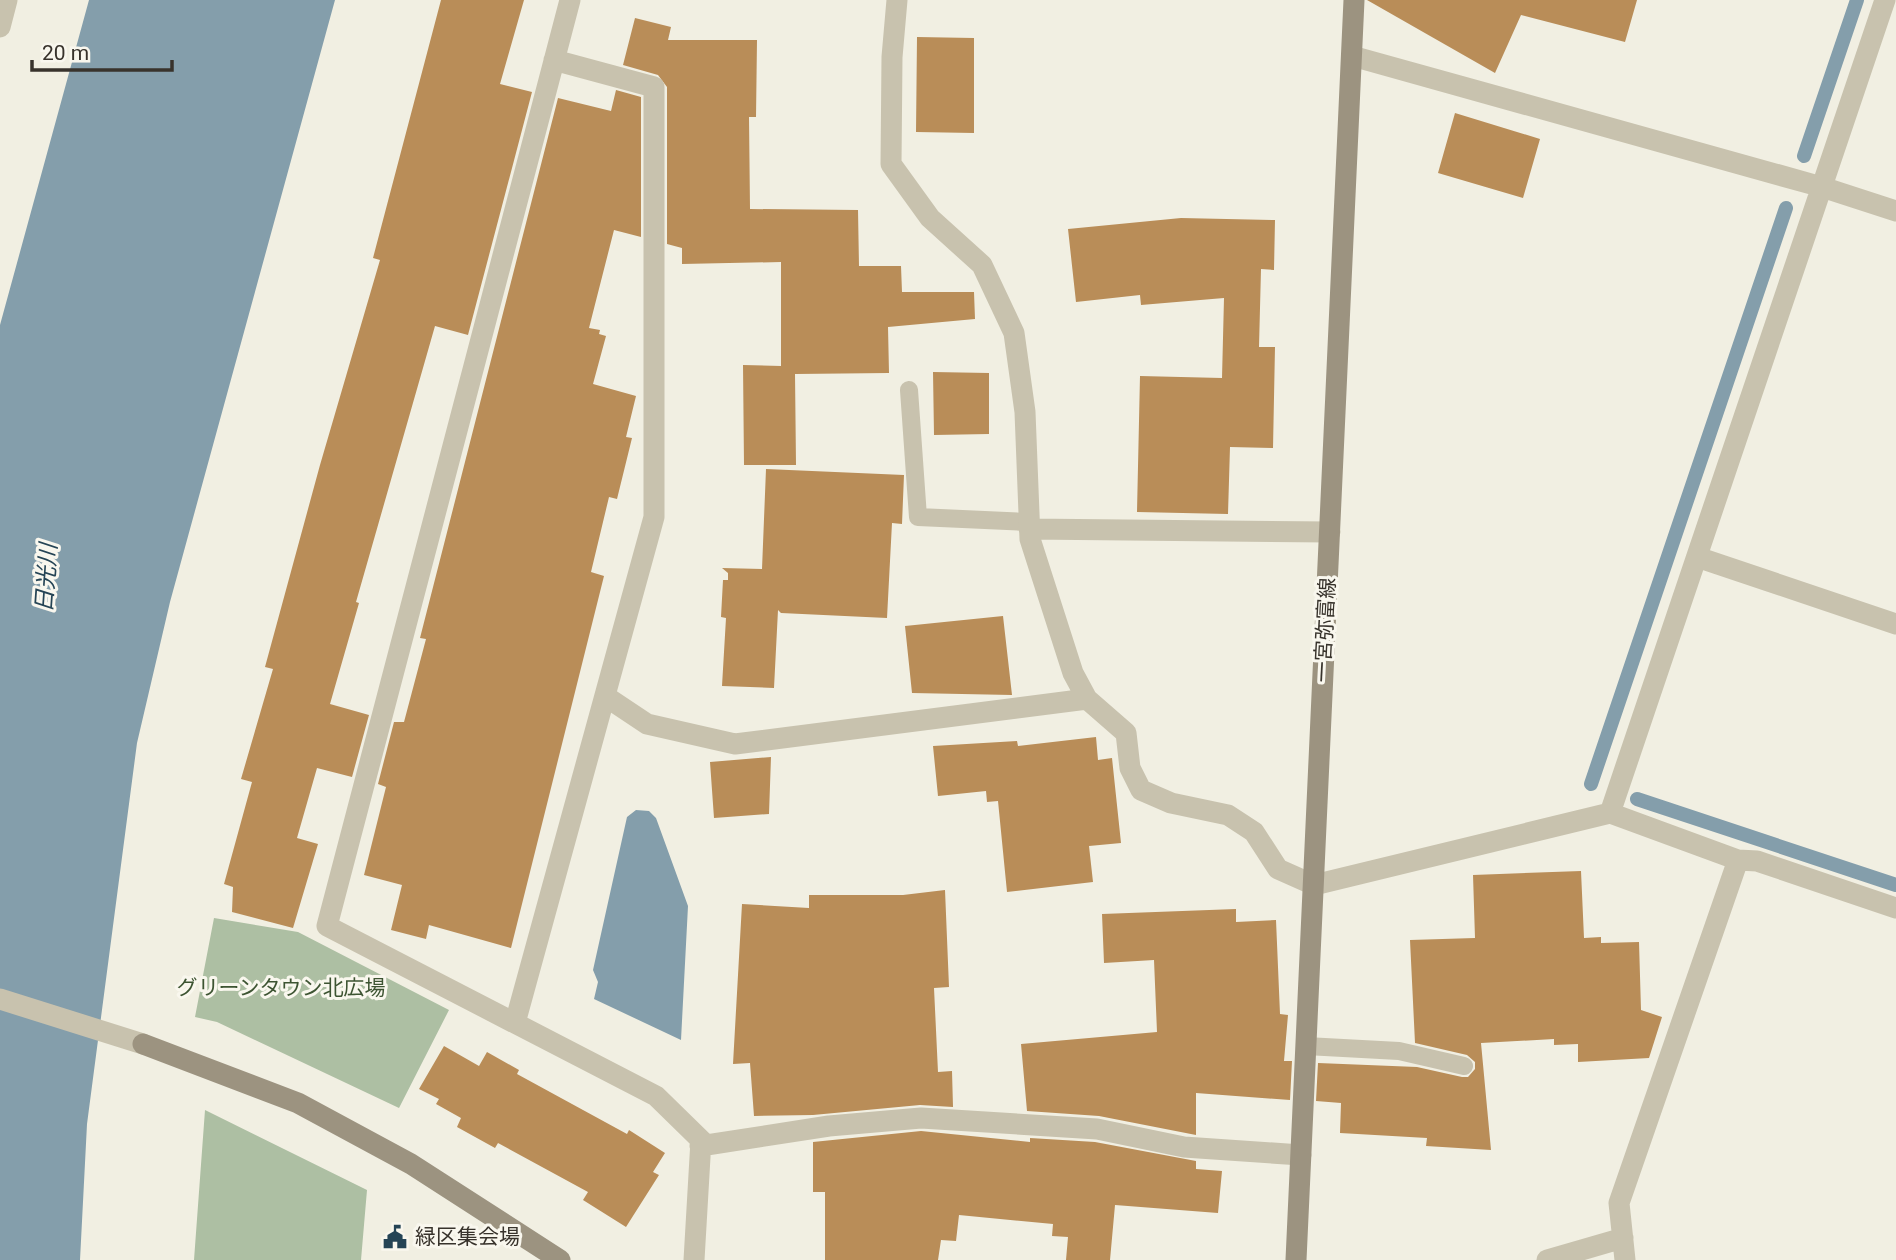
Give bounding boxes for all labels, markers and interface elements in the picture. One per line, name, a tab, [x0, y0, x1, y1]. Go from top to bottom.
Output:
scale bar	[32, 28, 172, 72]
text: 20 m	[42, 41, 89, 65]
water label: 日光川	[31, 540, 63, 613]
street label: 一宮弥富線	[1310, 577, 1340, 683]
park label: グリーンタウン北広場	[177, 976, 385, 1000]
public building icon: 緑区集会場	[381, 1223, 409, 1251]
place label: 緑区集会場	[415, 1225, 520, 1249]

